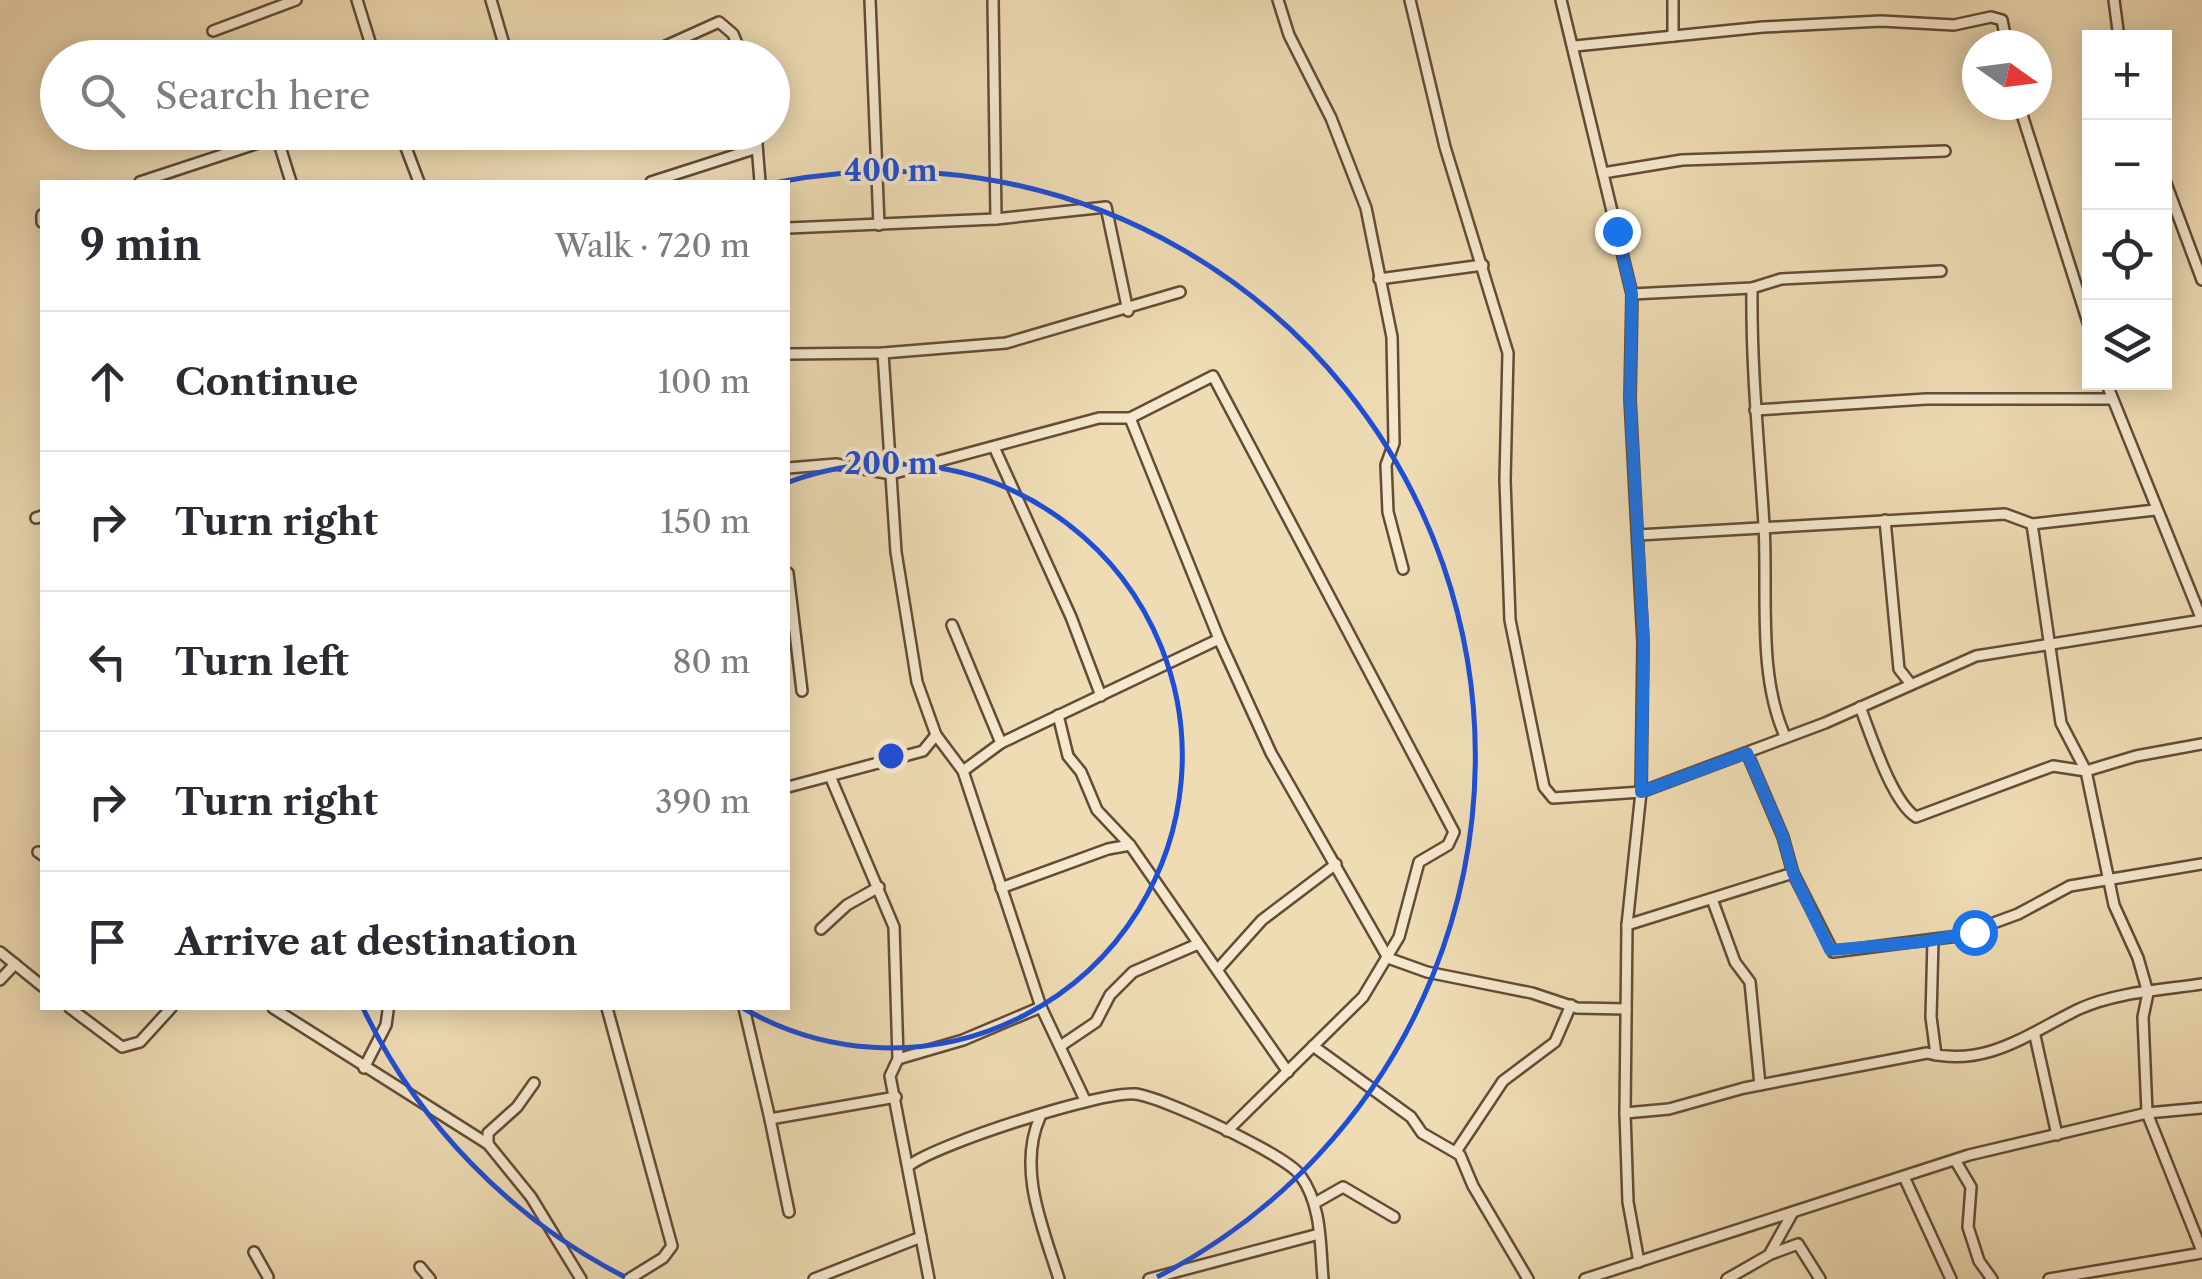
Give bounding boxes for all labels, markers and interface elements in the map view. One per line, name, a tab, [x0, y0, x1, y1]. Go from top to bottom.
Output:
north arrow	[1962, 30, 2052, 120]
map controls	[2082, 30, 2172, 390]
button: +	[2082, 30, 2172, 120]
search box	[40, 40, 790, 150]
icon: search	[75, 68, 130, 123]
text: Search here	[155, 72, 370, 119]
button: −	[2082, 120, 2172, 210]
text: 400 m	[844, 152, 938, 189]
route end	[1595, 209, 1641, 255]
button: locate	[2082, 210, 2172, 300]
text: 9 min	[80, 219, 201, 271]
text: Walk · 720 m	[555, 226, 750, 265]
button: layers	[2082, 300, 2172, 390]
icon: ahead	[80, 354, 135, 409]
text: Continue	[175, 358, 358, 405]
text: 100 m	[658, 362, 750, 401]
text: 200 m	[844, 445, 938, 482]
icon: right	[80, 494, 135, 549]
text: Turn right	[175, 498, 378, 545]
text: 150 m	[661, 502, 750, 541]
icon: left	[80, 634, 135, 689]
text: Turn left	[175, 638, 349, 685]
text: 80 m	[672, 642, 750, 681]
centre of rings	[873, 738, 909, 774]
icon: right	[80, 774, 135, 829]
text: Turn right	[175, 778, 378, 825]
text: 390 m	[655, 782, 750, 821]
route start	[1952, 910, 1998, 956]
icon: arrive	[80, 914, 135, 969]
text: Arrive at destination	[175, 918, 578, 965]

